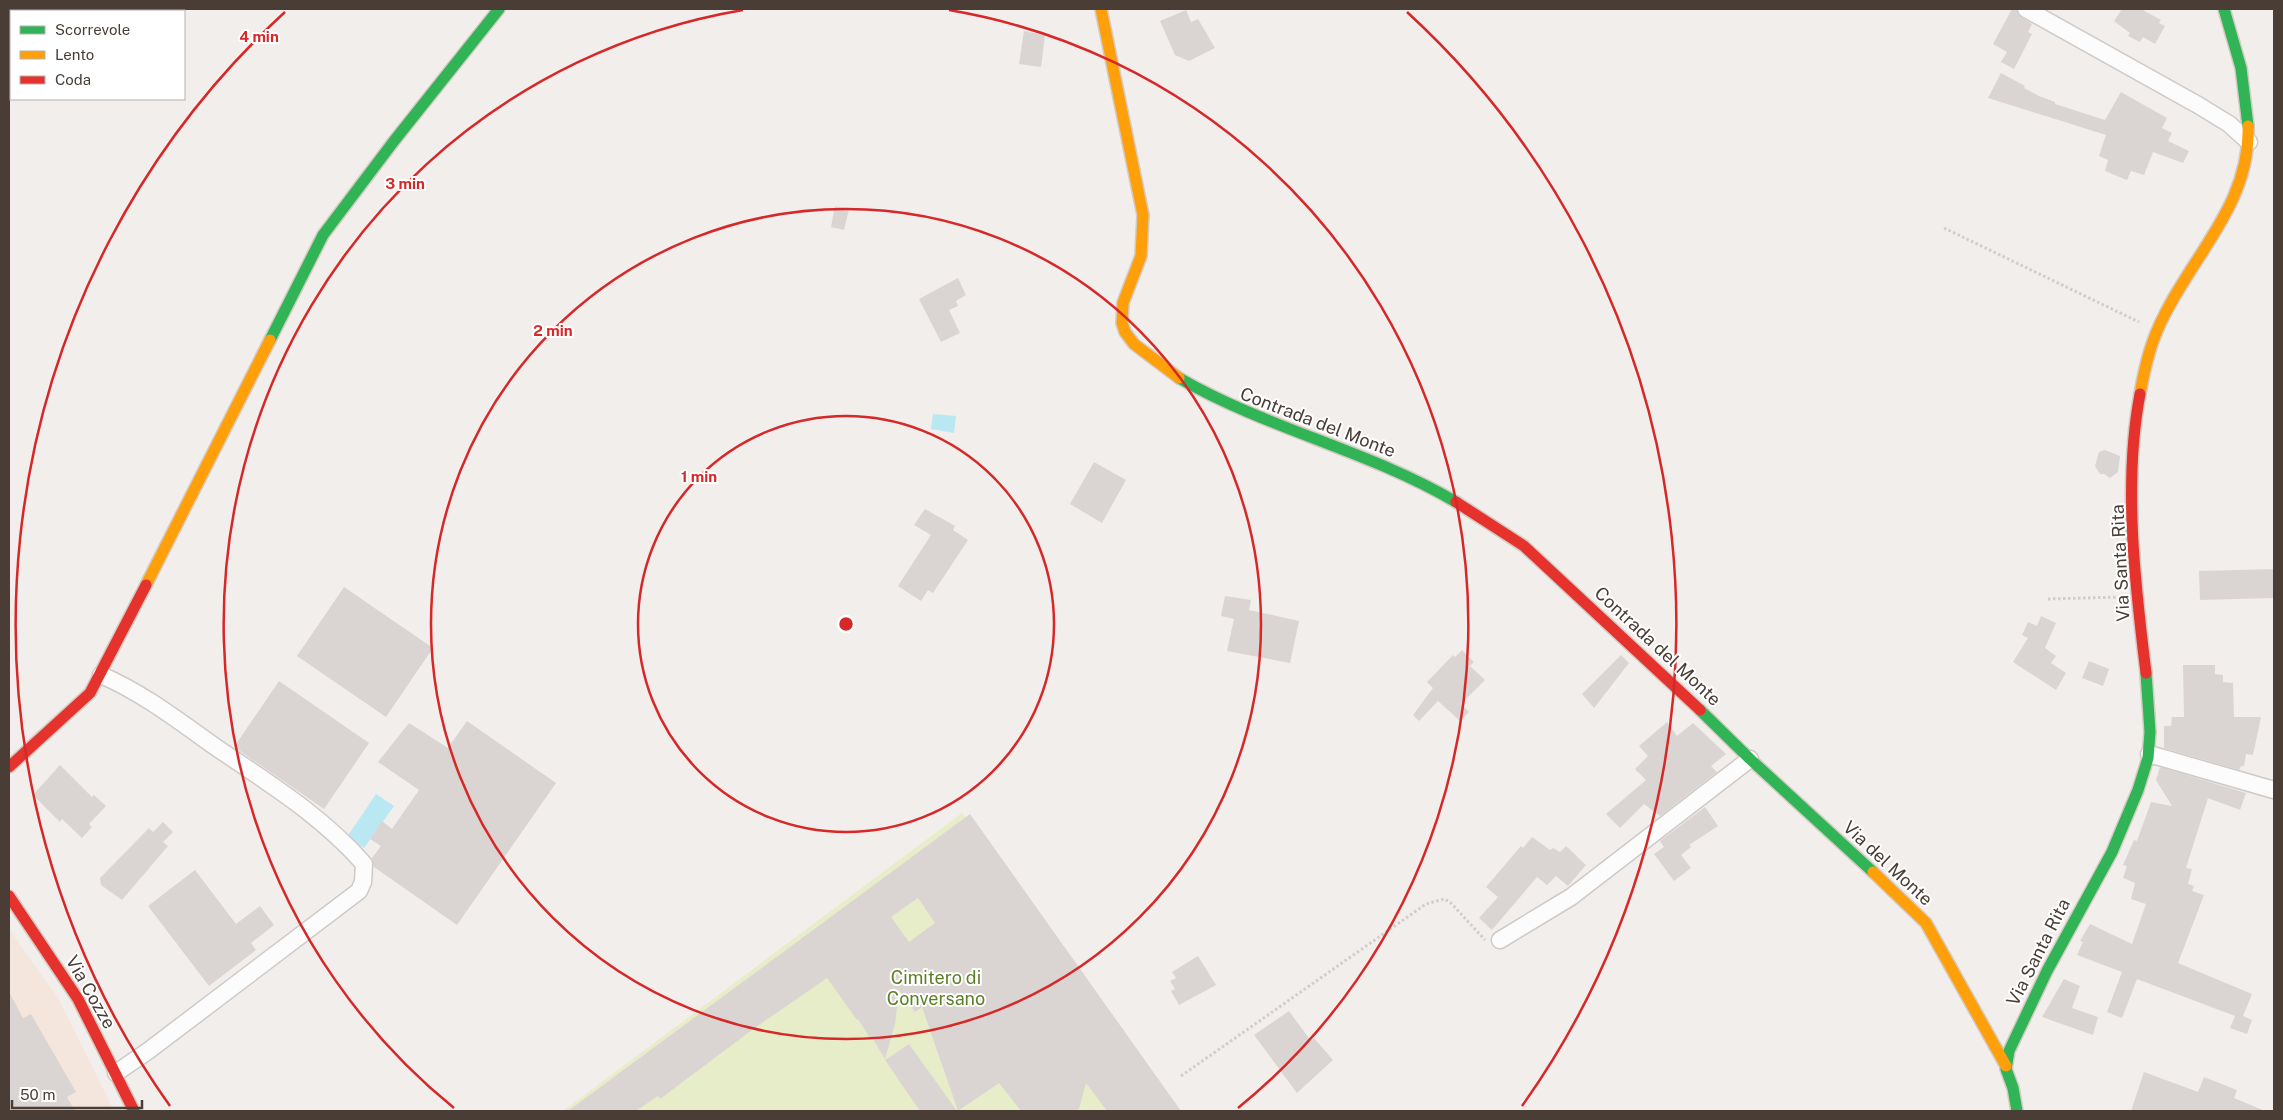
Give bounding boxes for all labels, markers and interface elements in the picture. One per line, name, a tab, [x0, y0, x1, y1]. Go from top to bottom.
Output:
legend	[10, 10, 185, 100]
text: Scorrevole	[55, 21, 130, 38]
text: 4 min	[239, 28, 279, 45]
text: Lento	[55, 46, 94, 63]
text: Coda	[55, 71, 91, 88]
text: 3 min	[385, 175, 425, 192]
text: 2 min	[533, 322, 573, 339]
street label: Contrada del Monte	[1237, 383, 1399, 461]
text: 1 min	[681, 468, 717, 485]
street label: Via Santa Rita	[2106, 504, 2134, 622]
street label: Contrada del Monte	[1591, 582, 1725, 710]
centre of rings	[837, 615, 855, 633]
street label: Via del Monte	[1839, 816, 1937, 910]
street label: Via Santa Rita	[2002, 895, 2074, 1009]
street label: Via Cozze	[62, 952, 120, 1032]
park label: Cimitero di Conversano	[887, 967, 985, 1009]
scale bar	[12, 1078, 142, 1110]
text: 50 m	[20, 1086, 55, 1103]

